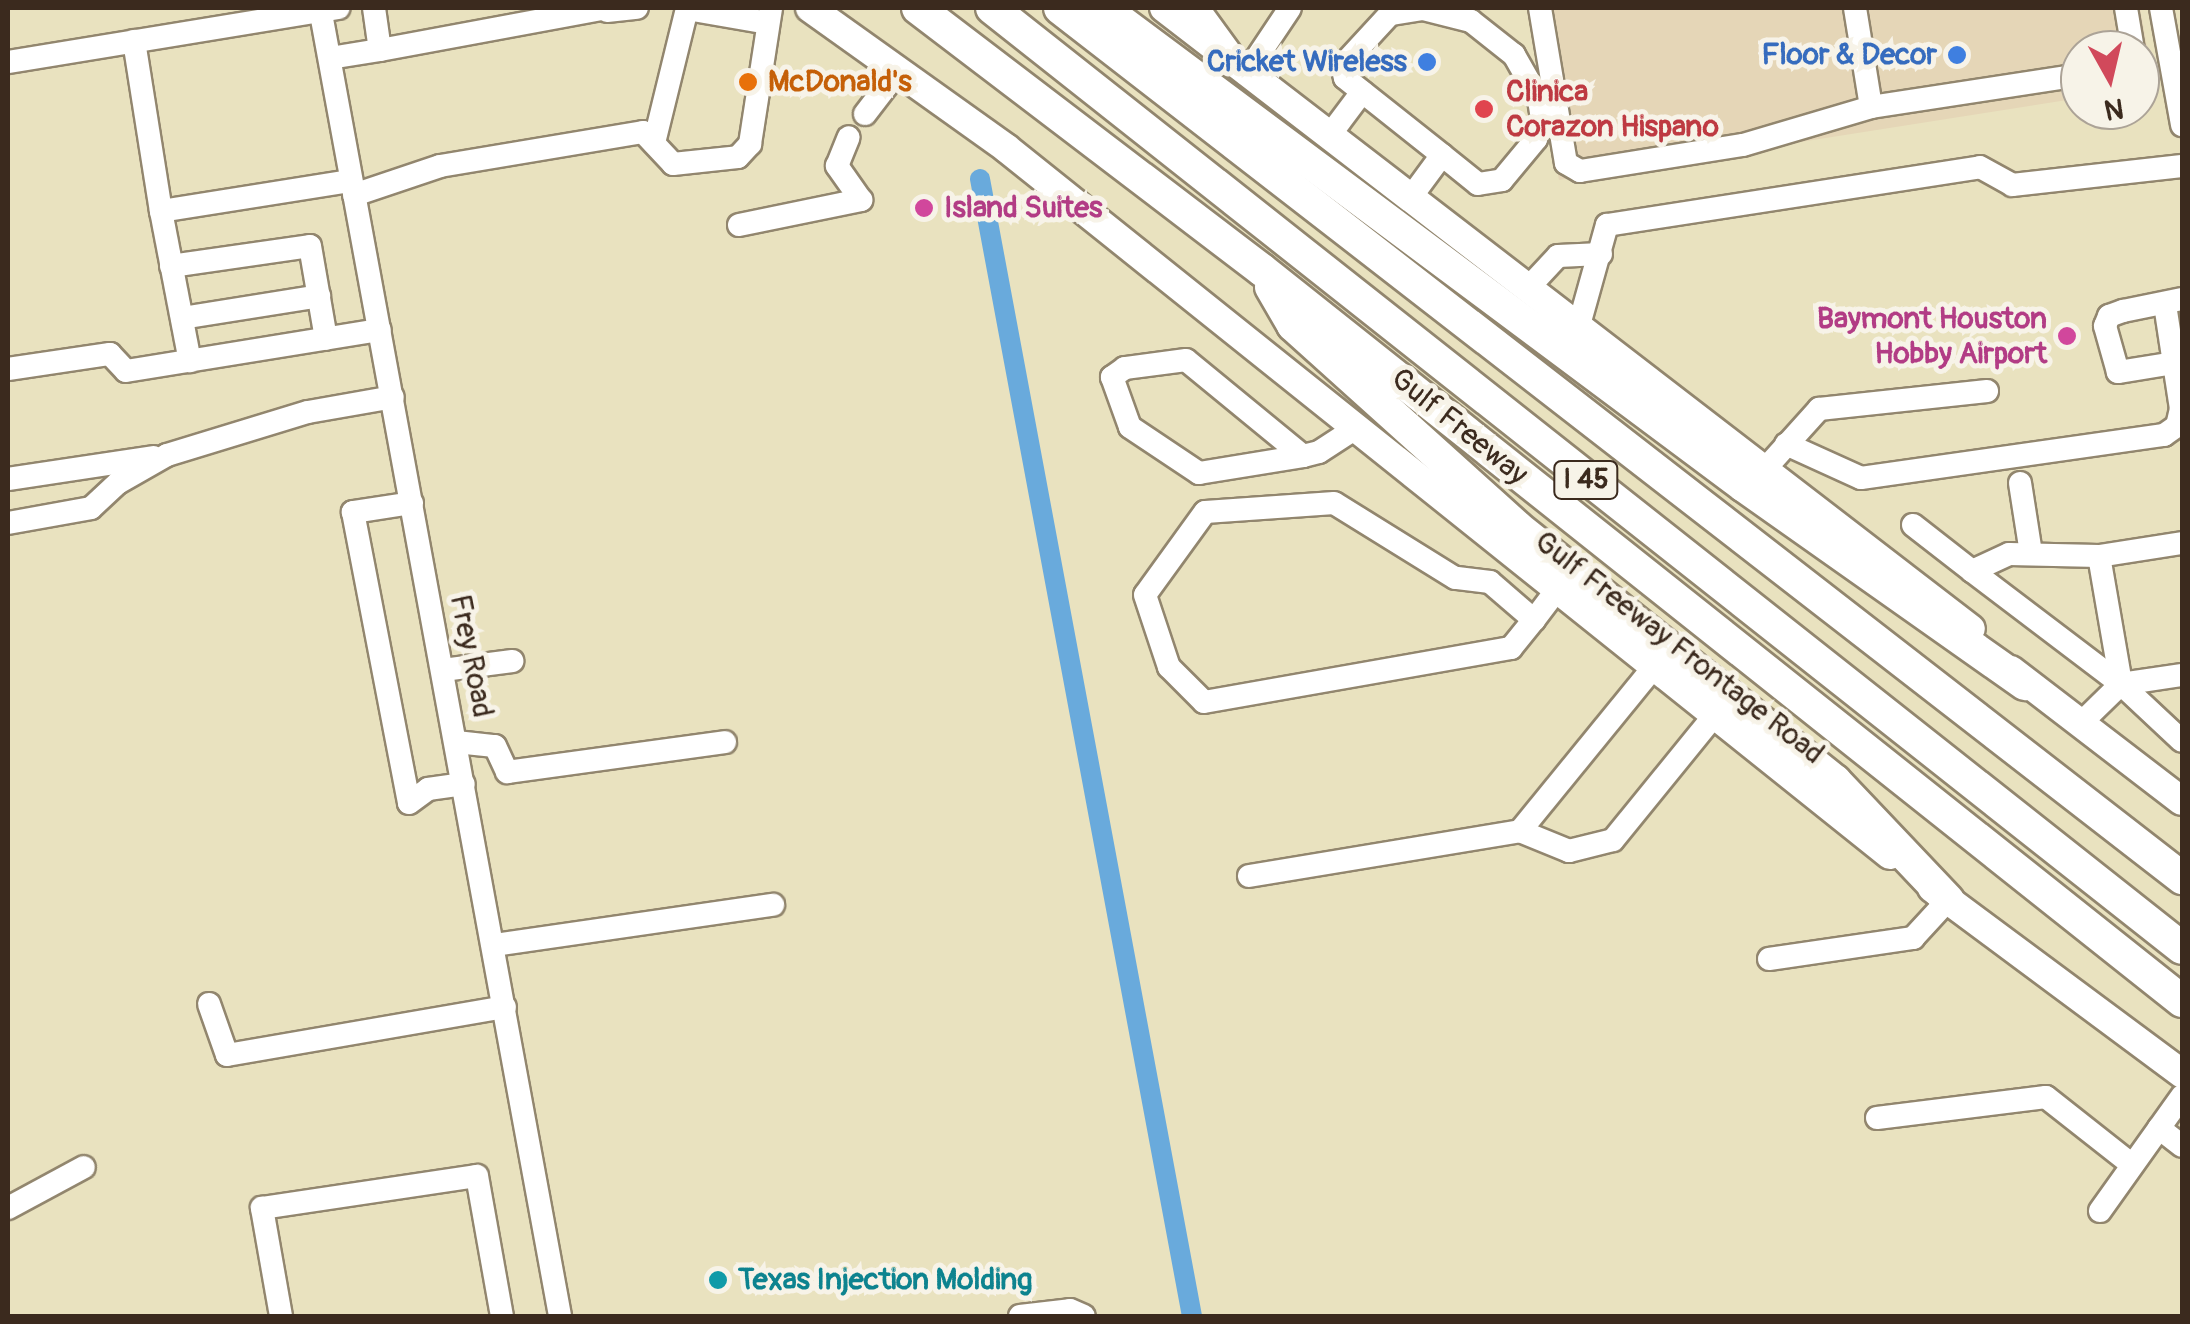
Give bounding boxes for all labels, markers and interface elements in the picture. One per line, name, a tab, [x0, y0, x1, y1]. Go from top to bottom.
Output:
north arrow	[2060, 30, 2160, 130]
place label: Floor & Decor	[1761, 37, 1937, 73]
place label: Cricket Wireless	[1207, 44, 1407, 80]
marker: Floor & Decor	[1946, 44, 1968, 66]
marker: Cricket Wireless	[1416, 51, 1438, 73]
place label: McDonald's	[768, 64, 912, 100]
marker: McDonald's	[737, 71, 759, 93]
place label: Clinica Corazon Hispano	[1506, 74, 1719, 144]
text: N	[2102, 90, 2126, 127]
marker: Clinica Corazon Hispano	[1471, 96, 1497, 122]
place label: Island Suites	[944, 190, 1102, 226]
marker: Island Suites	[913, 197, 935, 219]
place label: Baymont Houston Hobby Airport	[1817, 301, 2047, 372]
marker: Baymont Houston Hobby Airport	[2056, 325, 2078, 347]
street label: Gulf Freeway	[1383, 361, 1535, 493]
road number: I 45	[1551, 457, 1621, 503]
street label: Gulf Freeway Frontage Road	[1527, 524, 1831, 772]
street label: Frey Road	[441, 592, 501, 720]
place label: Texas Injection Molding	[738, 1262, 1032, 1298]
marker: Texas Injection Molding	[707, 1269, 729, 1291]

